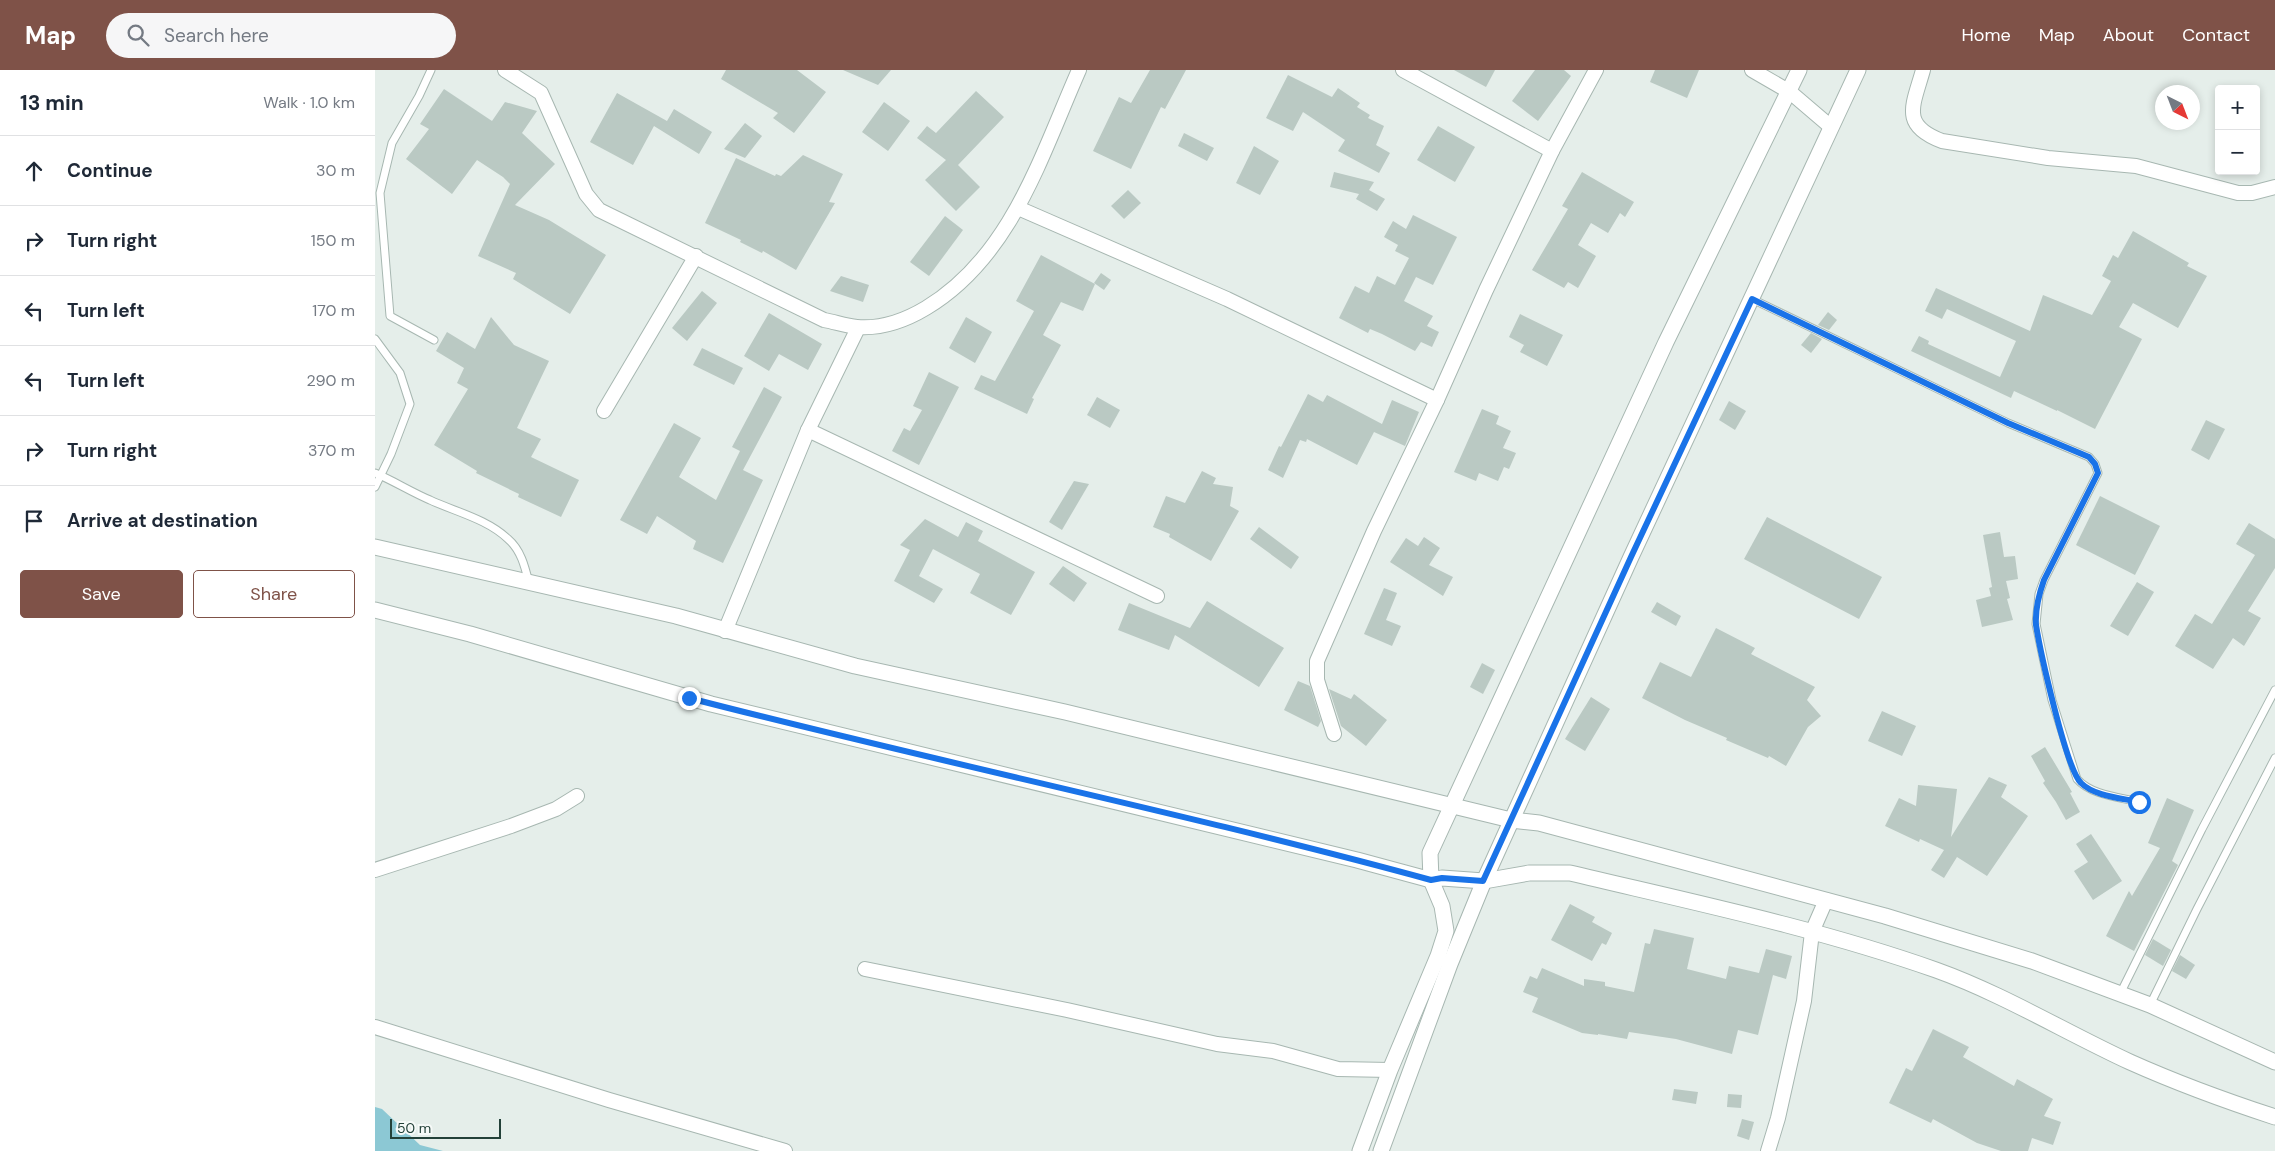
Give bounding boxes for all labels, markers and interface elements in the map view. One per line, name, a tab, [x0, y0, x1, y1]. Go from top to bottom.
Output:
search box	[106, 13, 456, 58]
text: Map	[25, 20, 76, 51]
icon: search	[124, 21, 152, 49]
text: Search here	[164, 23, 269, 48]
text: Home	[1961, 23, 2011, 47]
text: Map	[2039, 23, 2075, 47]
text: About	[2103, 23, 2154, 47]
text: Contact	[2182, 23, 2250, 47]
north arrow	[2155, 85, 2200, 130]
map controls	[2215, 85, 2260, 175]
button: +	[2215, 85, 2260, 130]
text: 13 min	[20, 89, 84, 117]
text: Walk · 1.0 km	[263, 92, 355, 113]
button: −	[2215, 130, 2260, 175]
icon: ahead	[20, 157, 48, 185]
text: Continue	[67, 158, 153, 183]
text: 30 m	[316, 160, 355, 181]
icon: right	[20, 227, 48, 255]
text: Turn right	[67, 228, 157, 253]
text: 150 m	[311, 230, 355, 251]
icon: left	[20, 297, 48, 325]
text: Turn left	[67, 298, 145, 323]
text: 170 m	[312, 300, 355, 321]
icon: left	[20, 367, 48, 395]
text: Turn left	[67, 368, 145, 393]
text: 290 m	[306, 370, 355, 391]
icon: right	[20, 437, 48, 465]
text: Turn right	[67, 438, 157, 463]
text: 370 m	[308, 440, 355, 461]
icon: arrive	[20, 507, 48, 535]
text: Arrive at destination	[67, 508, 258, 533]
button: Save	[20, 570, 183, 618]
button: Share	[193, 570, 355, 618]
route end	[678, 687, 701, 710]
route start	[2128, 791, 2151, 814]
scale bar	[390, 1116, 501, 1139]
text: 50 m	[397, 1119, 431, 1137]

